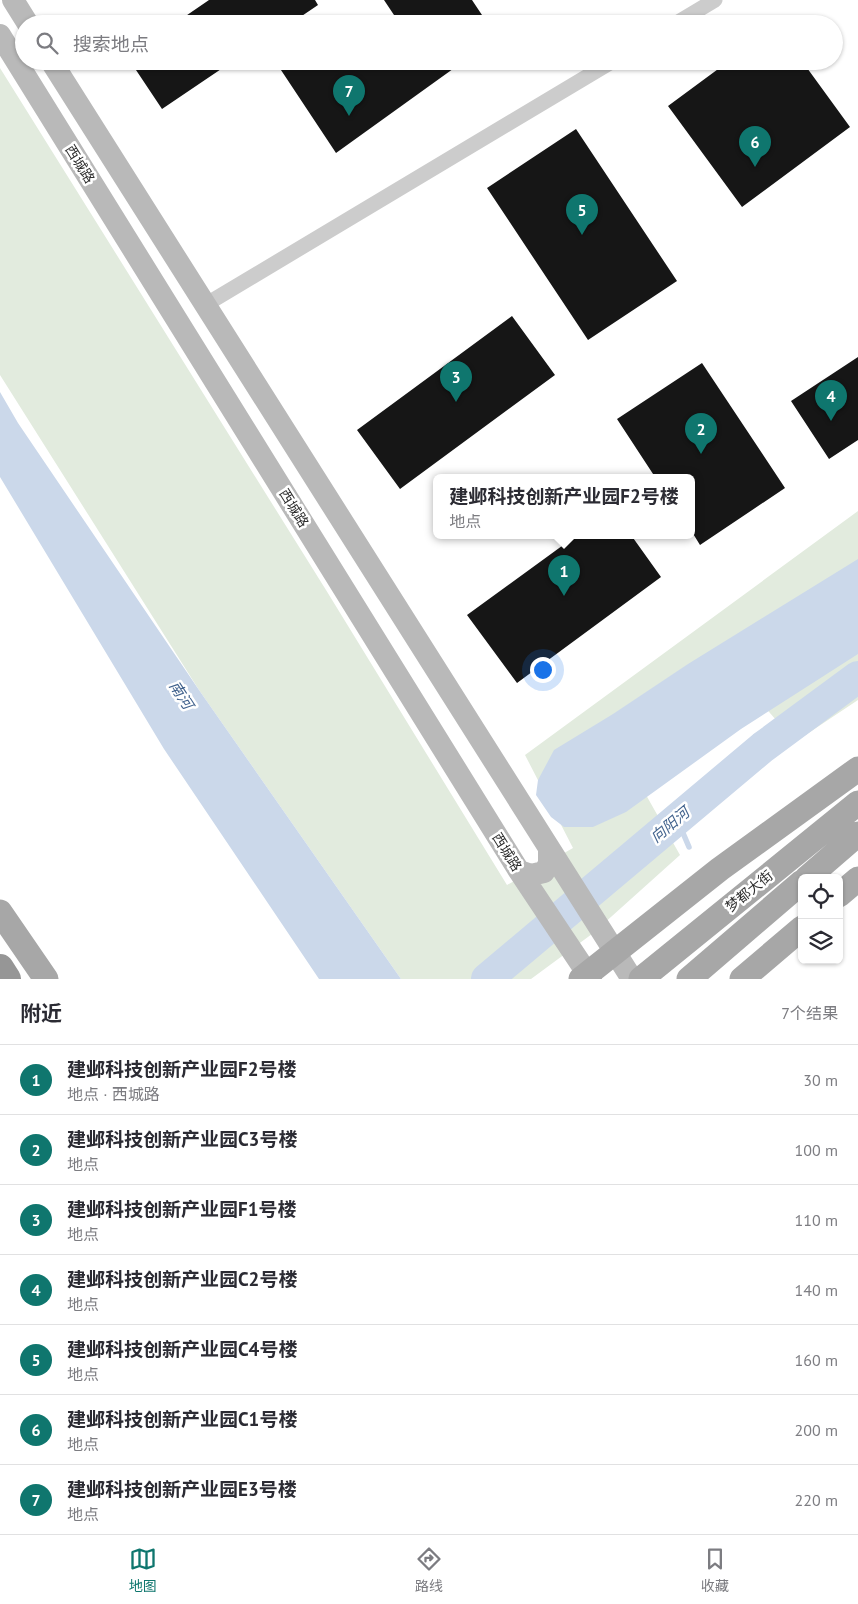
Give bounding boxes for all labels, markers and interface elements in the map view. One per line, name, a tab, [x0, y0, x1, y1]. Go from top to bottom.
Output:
search box	[15, 15, 843, 70]
icon: search	[33, 29, 61, 57]
text: 搜索地点	[73, 32, 149, 56]
pin: 7	[333, 75, 365, 116]
pin: 6	[739, 126, 771, 167]
street label: 西城路	[61, 141, 99, 187]
pin: 5	[566, 194, 598, 235]
pin: 3	[440, 361, 472, 402]
pin: 4	[815, 380, 847, 421]
pin: 2	[685, 413, 717, 454]
popup	[433, 474, 695, 539]
text: 建邺科技创新产业园F2号楼	[449, 484, 679, 508]
street label: 西城路	[275, 485, 313, 531]
text: 地点	[449, 511, 481, 531]
pin: 1	[548, 555, 580, 596]
your location	[530, 657, 556, 683]
water label: 南河	[165, 677, 199, 715]
water label: 向阳河	[646, 801, 695, 846]
street label: 西城路	[488, 829, 526, 875]
street label: 梦都大街	[722, 866, 776, 916]
map controls	[798, 874, 843, 964]
button: locate	[798, 874, 843, 919]
button: layers	[798, 919, 843, 964]
text: 附近	[20, 1000, 62, 1027]
text: 7个结果	[781, 1003, 838, 1023]
text: 建邺科技创新产业园F2号楼	[67, 1057, 296, 1081]
text: 1	[31, 1070, 41, 1090]
text: 30 m	[803, 1070, 838, 1090]
text: 地点 · 西城路	[67, 1084, 160, 1104]
text: 建邺科技创新产业园C3号楼	[67, 1127, 297, 1151]
text: 2	[31, 1140, 41, 1160]
text: 100 m	[795, 1140, 838, 1160]
text: 地点	[67, 1154, 99, 1174]
text: 建邺科技创新产业园F1号楼	[67, 1197, 296, 1221]
text: 3	[31, 1210, 41, 1230]
text: 110 m	[795, 1210, 838, 1230]
text: 地点	[67, 1224, 99, 1244]
text: 建邺科技创新产业园C2号楼	[67, 1267, 297, 1291]
text: 4	[31, 1280, 41, 1300]
text: 140 m	[795, 1280, 838, 1300]
text: 地点	[67, 1294, 99, 1314]
text: 建邺科技创新产业园C4号楼	[67, 1337, 297, 1361]
text: 5	[31, 1350, 41, 1370]
text: 160 m	[795, 1350, 838, 1370]
text: 地点	[67, 1364, 99, 1384]
text: 建邺科技创新产业园C1号楼	[67, 1407, 297, 1431]
text: 6	[31, 1420, 41, 1440]
text: 200 m	[795, 1420, 838, 1440]
text: 地点	[67, 1434, 99, 1454]
text: 建邺科技创新产业园E3号楼	[67, 1477, 297, 1501]
text: 7	[31, 1490, 41, 1510]
text: 220 m	[795, 1490, 838, 1510]
text: 地点	[67, 1504, 99, 1524]
tab: 地图	[129, 1545, 157, 1595]
tab: 路线	[415, 1545, 443, 1595]
tab: 收藏	[701, 1545, 729, 1595]

